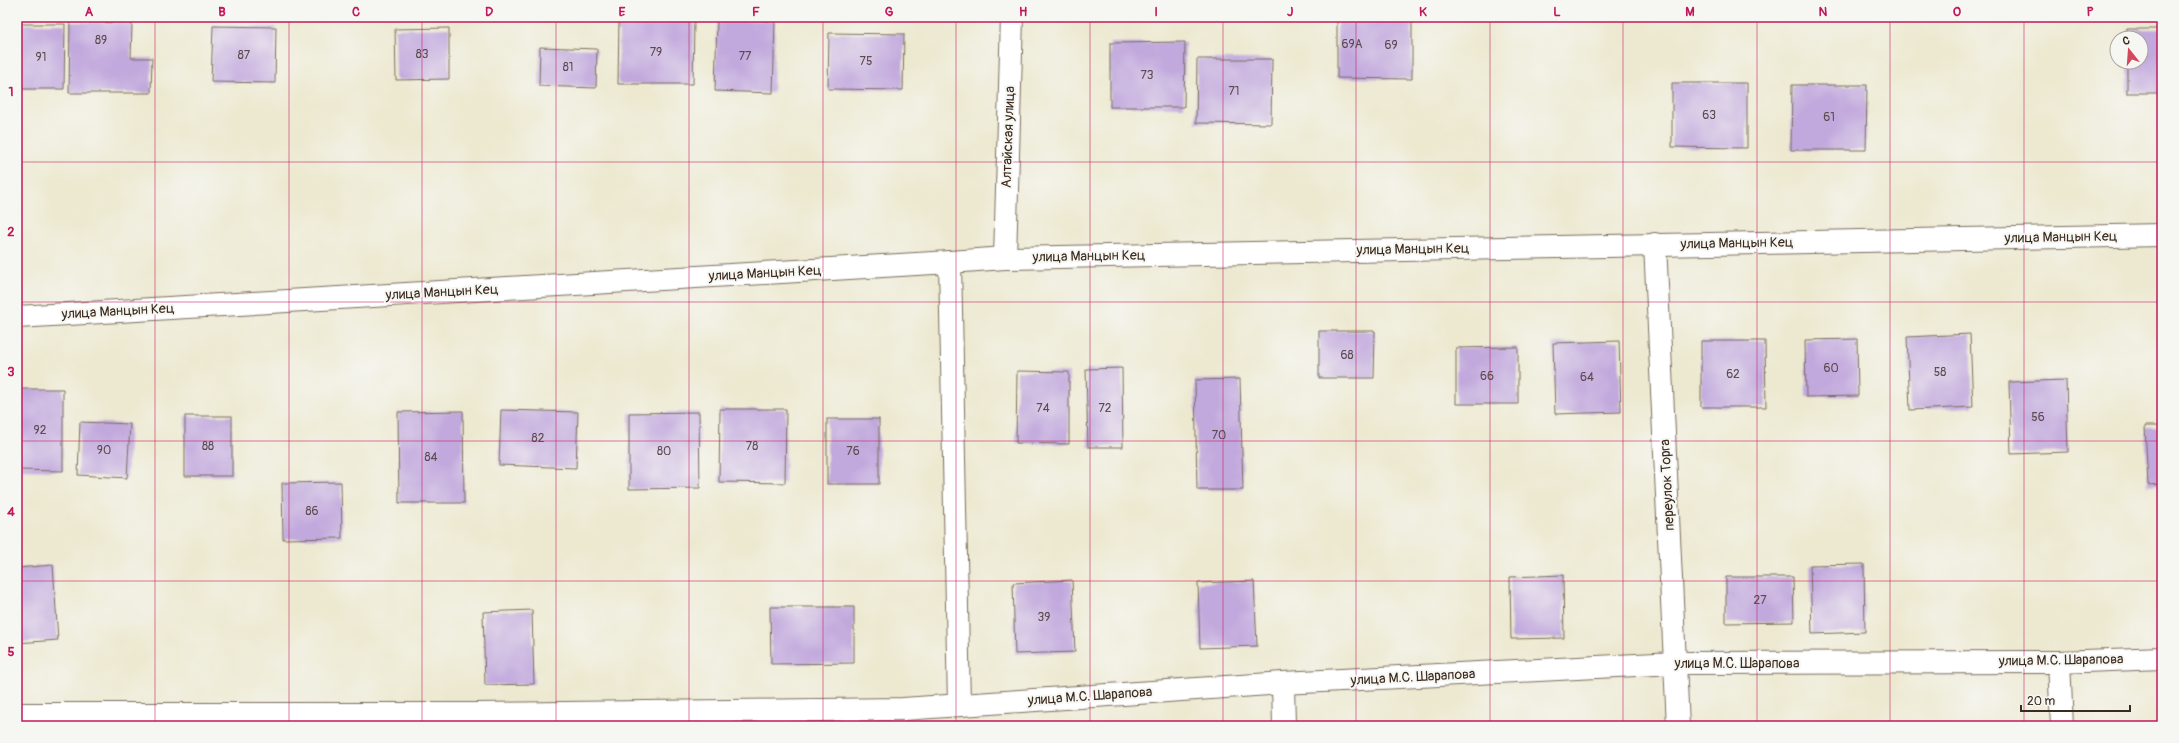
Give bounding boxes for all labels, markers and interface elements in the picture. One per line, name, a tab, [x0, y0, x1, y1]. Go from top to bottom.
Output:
text: A	[85, 4, 94, 20]
text: B	[218, 4, 226, 20]
text: C	[352, 4, 360, 20]
text: D	[485, 4, 493, 20]
text: E	[619, 4, 626, 20]
text: F	[752, 4, 760, 20]
text: G	[885, 4, 894, 20]
text: H	[1019, 4, 1027, 20]
text: I	[1154, 4, 1158, 20]
text: J	[1287, 4, 1293, 20]
text: K	[1419, 4, 1427, 20]
text: L	[1553, 4, 1561, 20]
text: M	[1685, 4, 1695, 20]
text: N	[1819, 4, 1828, 20]
text: O	[1953, 4, 1962, 20]
text: P	[2086, 4, 2094, 20]
north arrow	[2109, 30, 2149, 70]
house number: 89	[95, 33, 107, 48]
text: С	[2121, 34, 2132, 48]
house number: 69А	[1342, 37, 1363, 52]
house number: 69	[1384, 38, 1398, 53]
house number: 79	[650, 45, 662, 60]
house number: 83	[416, 47, 429, 62]
house number: 87	[238, 48, 251, 63]
house number: 77	[739, 49, 752, 64]
house number: 91	[36, 50, 46, 65]
house number: 75	[860, 54, 872, 69]
house number: 81	[563, 60, 573, 75]
house number: 73	[1140, 68, 1154, 83]
text: 1	[8, 84, 14, 100]
house number: 71	[1228, 84, 1240, 99]
street label: Алтайская улица	[998, 86, 1018, 188]
house number: 63	[1702, 108, 1716, 123]
house number: 61	[1823, 110, 1835, 125]
text: 2	[7, 224, 15, 240]
street label: улица Манцын Кец	[2003, 228, 2118, 247]
street label: улица Манцын Кец	[1679, 234, 1794, 253]
street label: улица Манцын Кец	[1355, 240, 1470, 259]
street label: улица Манцын Кец	[1031, 247, 1146, 266]
street label: улица Манцын Кец	[707, 262, 822, 284]
street label: улица Манцын Кец	[384, 281, 499, 303]
street label: улица Манцын Кец	[60, 300, 175, 322]
house number: 68	[1340, 348, 1354, 363]
house number: 60	[1823, 361, 1839, 376]
text: 3	[7, 364, 15, 380]
house number: 58	[1934, 365, 1946, 380]
house number: 62	[1726, 367, 1740, 382]
house number: 66	[1480, 369, 1494, 384]
house number: 64	[1580, 370, 1594, 385]
house number: 74	[1036, 401, 1050, 416]
house number: 72	[1098, 401, 1112, 416]
house number: 56	[2031, 410, 2045, 425]
house number: 92	[34, 423, 47, 438]
house number: 70	[1212, 428, 1226, 443]
house number: 82	[532, 431, 545, 446]
house number: 88	[202, 439, 214, 454]
house number: 78	[746, 439, 758, 454]
street label: переулок Торга	[1656, 439, 1678, 531]
house number: 90	[97, 443, 111, 458]
house number: 80	[657, 444, 671, 459]
house number: 76	[846, 444, 860, 459]
house number: 84	[424, 450, 438, 465]
text: 4	[7, 504, 15, 520]
house number: 86	[305, 504, 319, 519]
house number: 27	[1753, 593, 1767, 608]
house number: 39	[1038, 610, 1050, 625]
text: 5	[7, 644, 15, 660]
street label: улица М.С. Шарапова	[1997, 650, 2124, 670]
street label: улица М.С. Шарапова	[1674, 655, 1799, 672]
street label: улица М.С. Шарапова	[1349, 665, 1476, 689]
street label: улица М.С. Шарапова	[1026, 683, 1153, 709]
scale bar	[2021, 687, 2130, 713]
text: 20 m	[2027, 694, 2056, 709]

